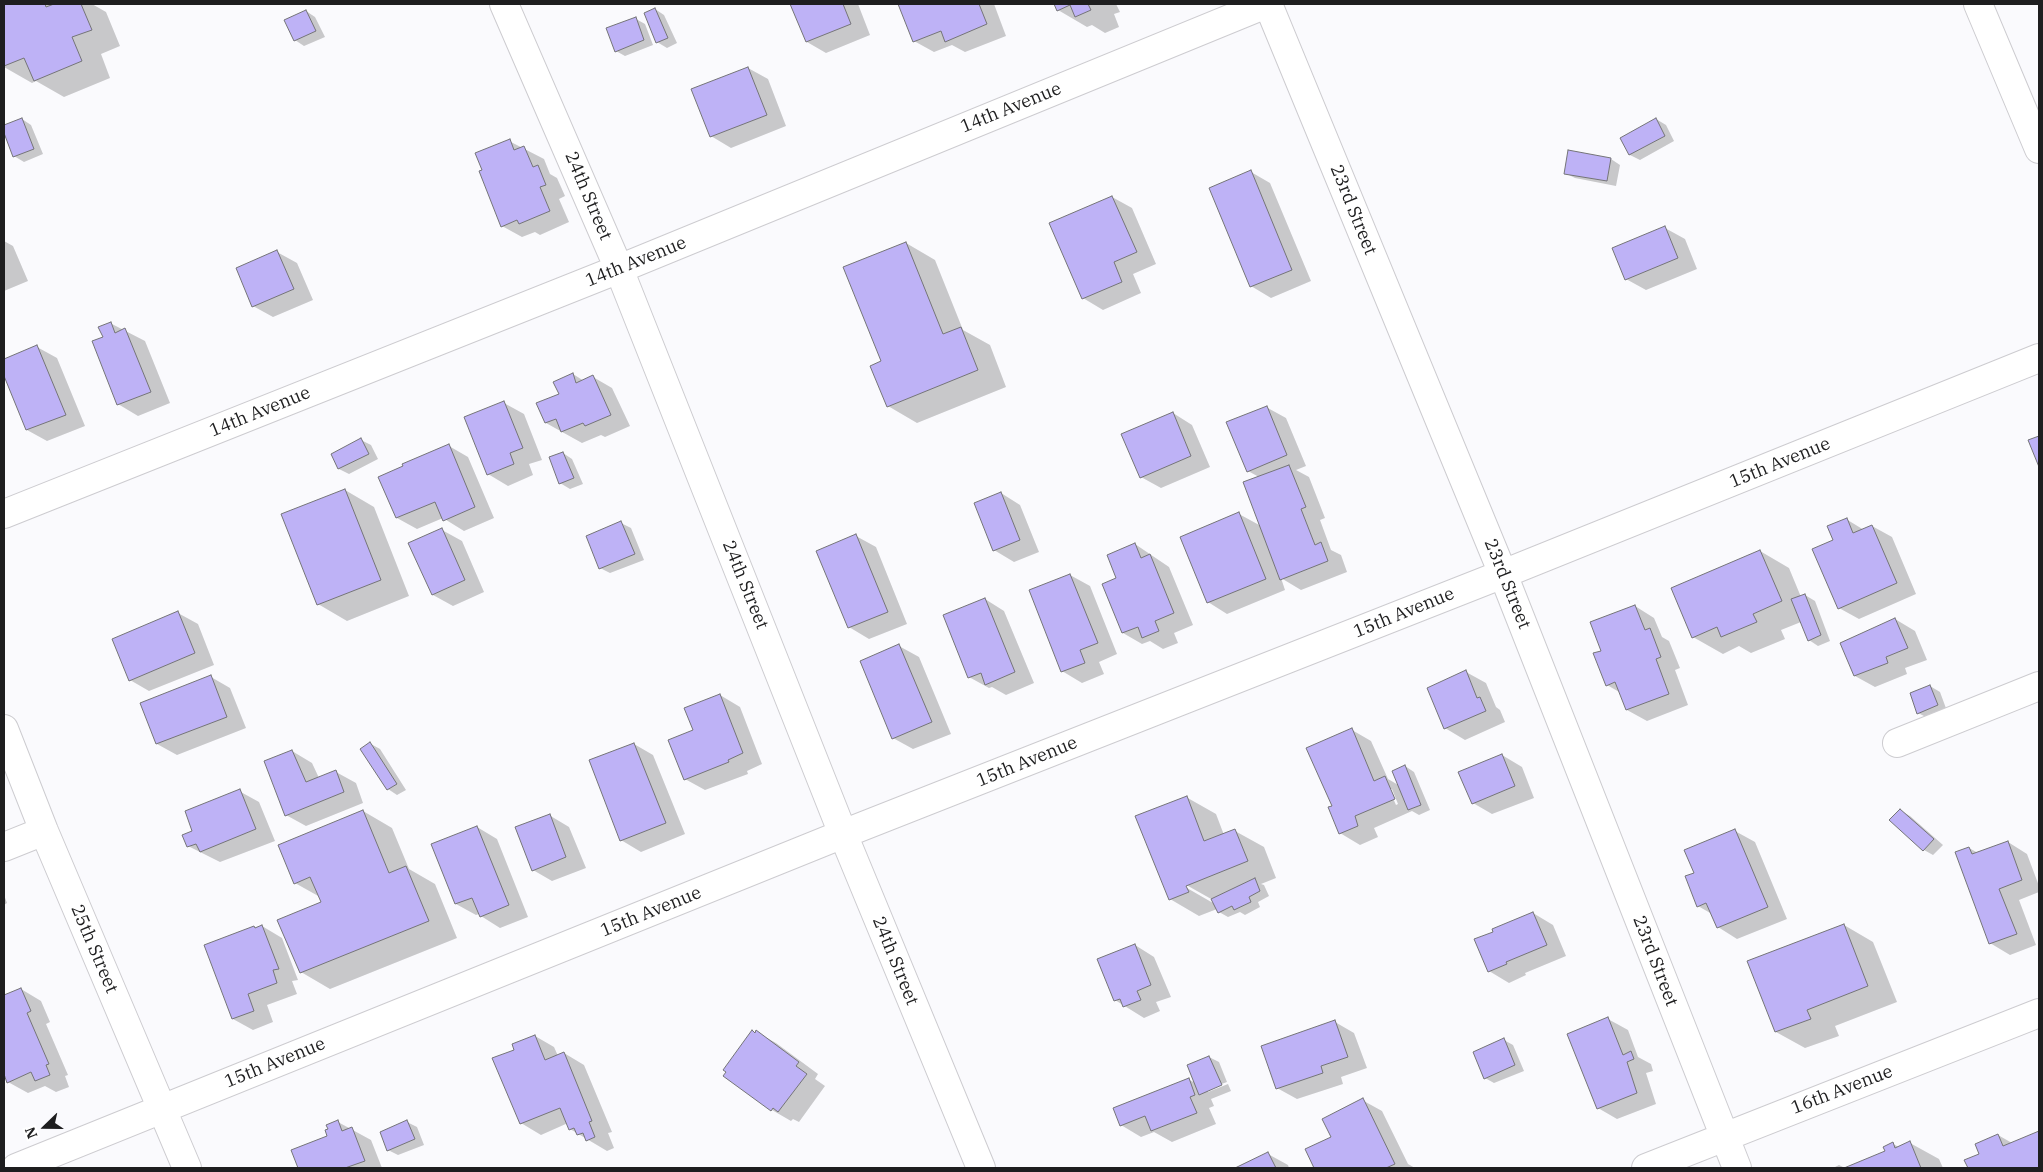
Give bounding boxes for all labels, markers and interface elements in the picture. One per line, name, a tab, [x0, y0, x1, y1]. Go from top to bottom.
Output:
street label: 14th Avenue	[958, 78, 1064, 138]
street label: 24th Street	[560, 149, 616, 243]
street label: 23rd Street	[1325, 162, 1381, 258]
street label: 14th Avenue	[583, 232, 689, 292]
street label: 14th Avenue	[207, 382, 313, 442]
street label: 15th Avenue	[1727, 433, 1833, 493]
street label: 23rd Street	[1479, 536, 1535, 632]
street label: 24th Street	[717, 537, 773, 633]
street label: 15th Avenue	[1351, 583, 1457, 643]
street label: 15th Avenue	[974, 732, 1080, 792]
street label: 15th Avenue	[598, 882, 704, 942]
street label: 25th Street	[66, 902, 122, 996]
street label: 24th Street	[867, 913, 923, 1009]
street label: 23rd Street	[1628, 913, 1682, 1009]
street label: 15th Avenue	[222, 1033, 328, 1093]
street label: 16th Avenue	[1788, 1061, 1896, 1119]
north arrow	[20, 1102, 70, 1152]
text: N	[21, 1124, 42, 1141]

